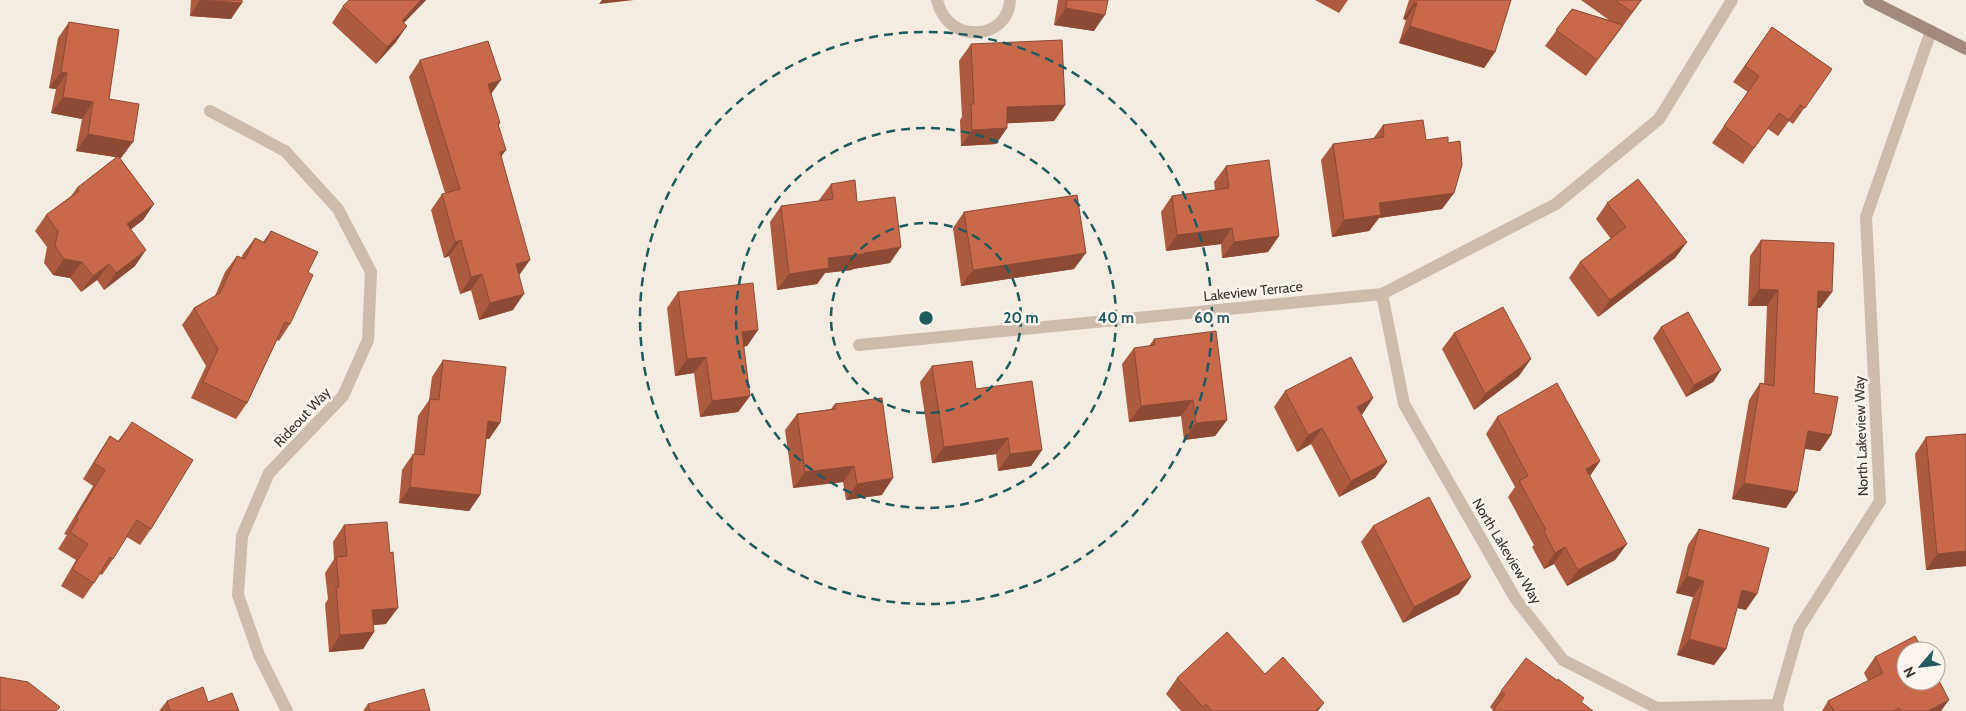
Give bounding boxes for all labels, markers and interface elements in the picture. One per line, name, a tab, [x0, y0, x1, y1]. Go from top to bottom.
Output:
street label: Lakeview Terrace	[1203, 277, 1303, 305]
centre of rings	[917, 309, 935, 327]
text: 20 m	[1004, 309, 1038, 327]
text: 40 m	[1098, 309, 1134, 327]
text: 60 m	[1194, 309, 1230, 327]
street label: North Lakeview Way	[1850, 375, 1872, 497]
street label: Rideout Way	[270, 383, 334, 451]
street label: North Lakeview Way	[1468, 495, 1546, 607]
north arrow	[1896, 641, 1946, 691]
text: N	[1899, 664, 1920, 681]

